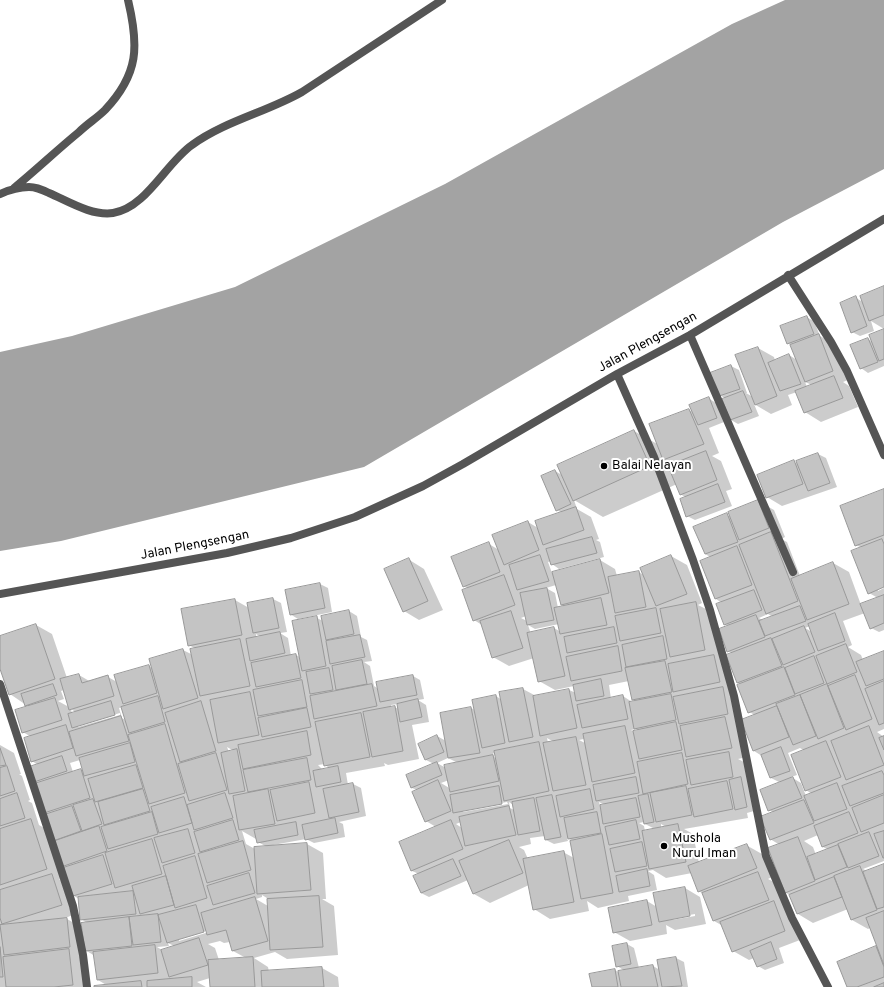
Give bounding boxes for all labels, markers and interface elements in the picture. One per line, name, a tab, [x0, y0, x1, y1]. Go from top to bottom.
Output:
street label: Jalan Plengsengan	[596, 309, 700, 377]
place label: Balai Nelayan	[612, 458, 691, 474]
marker: Balai Nelayan	[599, 461, 609, 471]
street label: Jalan Plengsengan	[139, 528, 251, 564]
place label: Mushola Nurul Iman	[672, 831, 736, 862]
marker: Mushola Nurul Iman	[659, 841, 669, 851]

